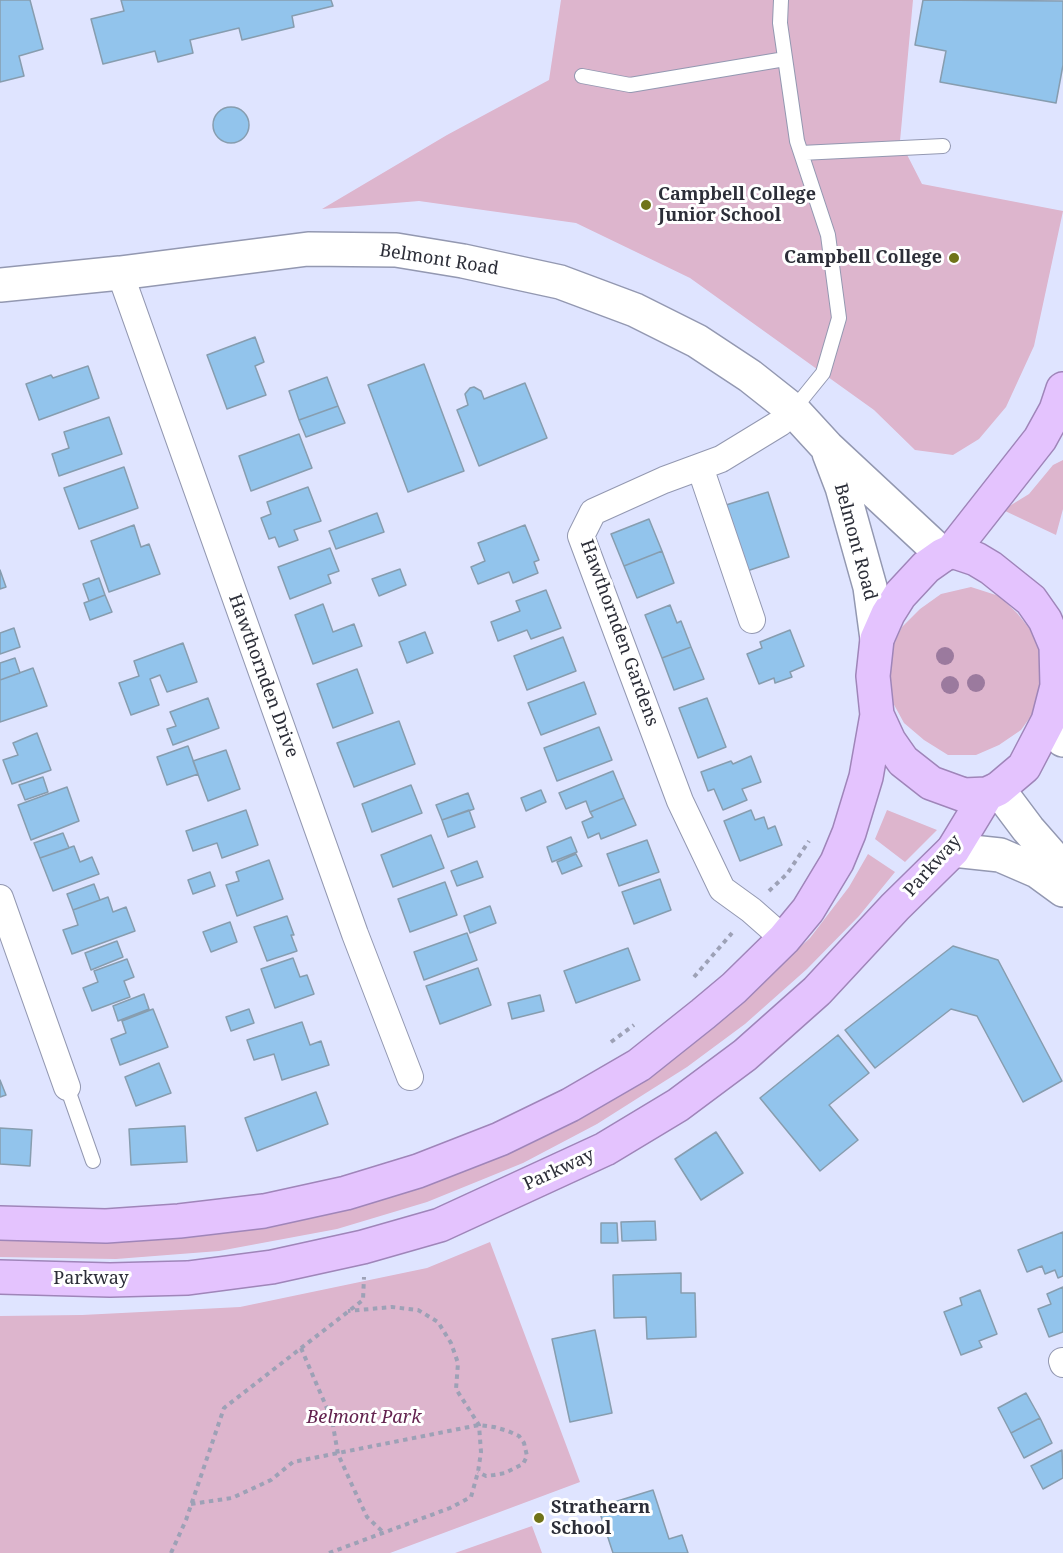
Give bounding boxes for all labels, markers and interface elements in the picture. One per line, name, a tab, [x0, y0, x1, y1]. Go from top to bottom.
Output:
place label: Campbell College Junior School	[658, 184, 816, 226]
marker: Campbell College Junior School	[639, 198, 653, 212]
street label: Belmont Road	[378, 240, 500, 280]
place label: Campbell College	[784, 247, 942, 269]
marker: Campbell College	[947, 251, 961, 265]
street label: Belmont Road	[829, 481, 881, 603]
street label: Hawthornden Gardens	[575, 537, 663, 729]
street label: Hawthornden Drive	[223, 591, 303, 761]
street label: Parkway	[900, 831, 966, 901]
street label: Parkway	[520, 1144, 598, 1196]
street label: Parkway	[53, 1268, 129, 1290]
park label: Belmont Park	[307, 1407, 421, 1429]
place label: Strathearn School	[551, 1497, 650, 1540]
marker: Strathearn School	[532, 1511, 546, 1525]

